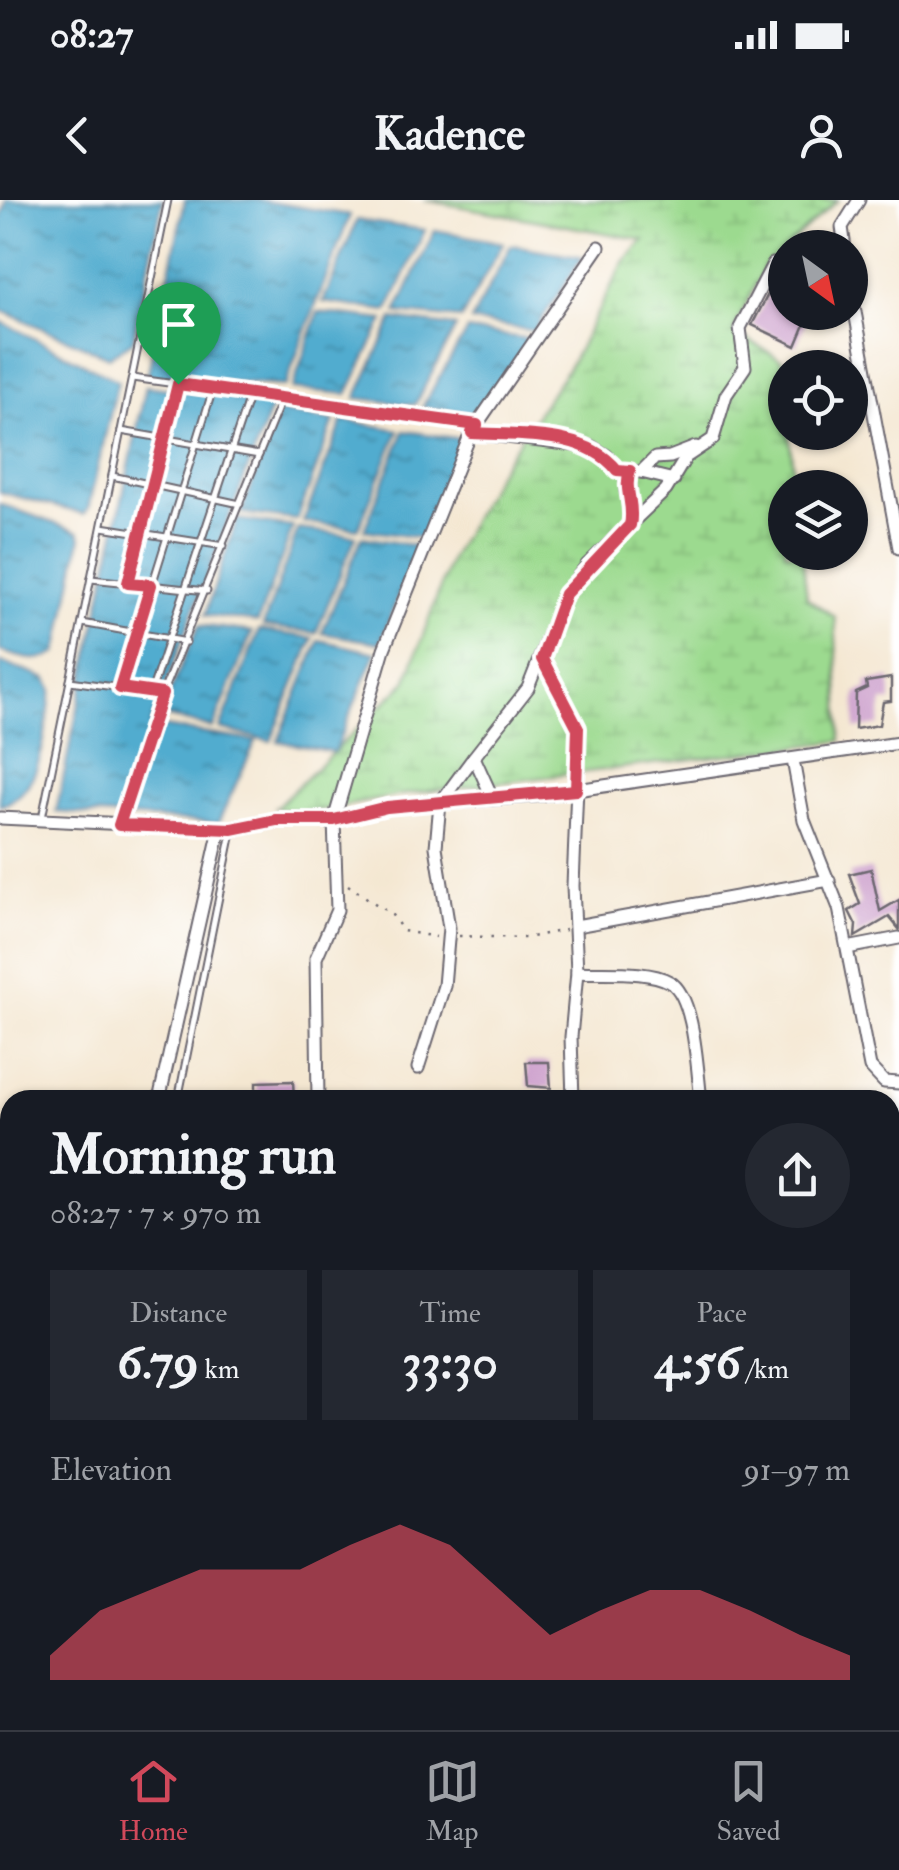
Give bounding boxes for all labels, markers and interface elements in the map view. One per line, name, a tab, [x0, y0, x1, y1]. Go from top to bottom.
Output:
text: 08:27	[50, 11, 133, 59]
text: Kadence	[374, 107, 525, 163]
icon: back	[50, 108, 105, 163]
icon: person	[794, 108, 849, 163]
north arrow	[768, 230, 868, 330]
map controls	[768, 230, 868, 570]
pin	[136, 282, 221, 385]
icon: arrive	[151, 297, 206, 352]
button: locate	[768, 350, 868, 450]
button: layers	[768, 470, 868, 570]
text: Morning run	[50, 1121, 336, 1190]
button: share	[745, 1123, 850, 1228]
text: 08:27 · 7 × 970 m	[50, 1193, 261, 1233]
text: Distance	[129, 1296, 227, 1331]
text: Time	[419, 1296, 481, 1331]
text: Pace	[697, 1296, 747, 1331]
text: 6.79	[117, 1331, 199, 1394]
text: 33:30	[402, 1331, 498, 1394]
text: 4:56	[654, 1331, 741, 1394]
text: km	[199, 1352, 240, 1387]
text: /km	[741, 1352, 789, 1387]
text: Elevation	[50, 1450, 172, 1490]
text: 91–97 m	[743, 1450, 850, 1490]
tab: Home	[118, 1754, 188, 1849]
tab: Map	[425, 1754, 480, 1849]
tab: Saved	[717, 1754, 781, 1849]

